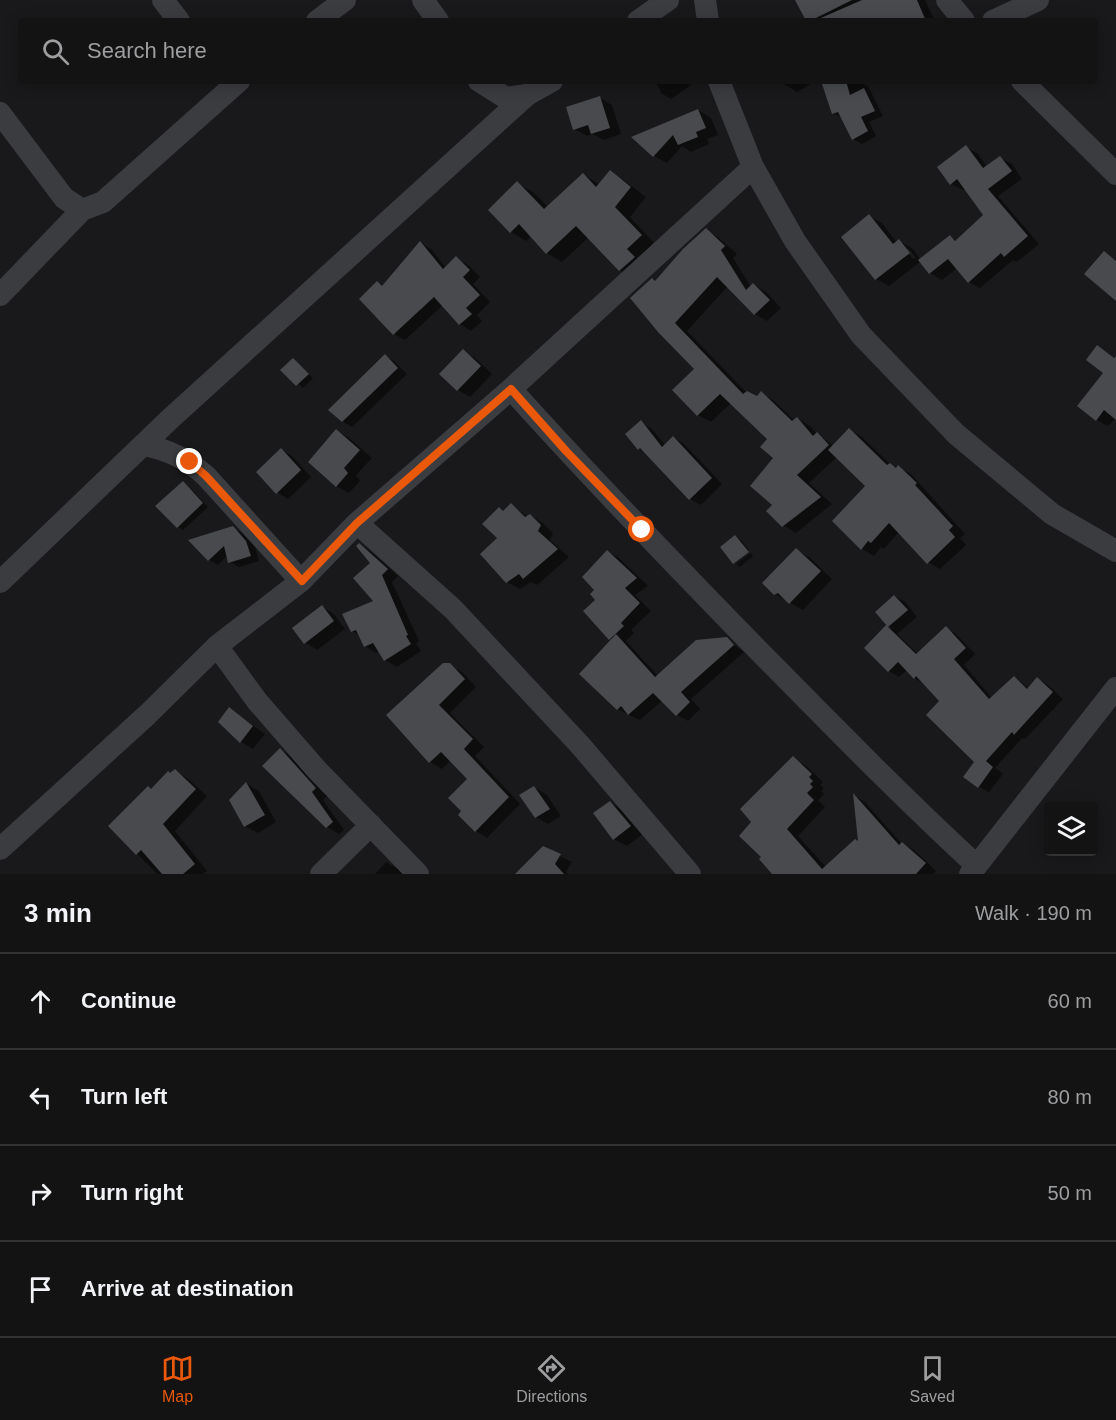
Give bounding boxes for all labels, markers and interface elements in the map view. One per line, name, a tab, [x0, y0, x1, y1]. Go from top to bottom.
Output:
search box	[18, 18, 1098, 84]
icon: search	[39, 35, 72, 68]
text: Search here	[87, 38, 207, 63]
route end	[176, 448, 202, 474]
route start	[628, 516, 654, 542]
map controls	[1044, 802, 1098, 856]
button: layers	[1044, 802, 1098, 856]
text: 3 min	[24, 898, 92, 928]
text: Walk · 190 m	[975, 902, 1092, 924]
icon: ahead	[24, 985, 57, 1018]
text: Continue	[81, 988, 176, 1013]
text: 60 m	[1048, 990, 1092, 1012]
icon: left	[24, 1081, 57, 1114]
text: Turn left	[81, 1084, 167, 1109]
text: 80 m	[1048, 1086, 1092, 1108]
icon: right	[24, 1177, 57, 1210]
text: Turn right	[81, 1180, 183, 1205]
text: 50 m	[1048, 1182, 1092, 1204]
icon: arrive	[24, 1273, 57, 1306]
text: Arrive at destination	[81, 1276, 294, 1301]
tab: Map	[161, 1352, 194, 1406]
tab: Directions	[516, 1352, 587, 1406]
tab: Saved	[910, 1352, 955, 1406]

